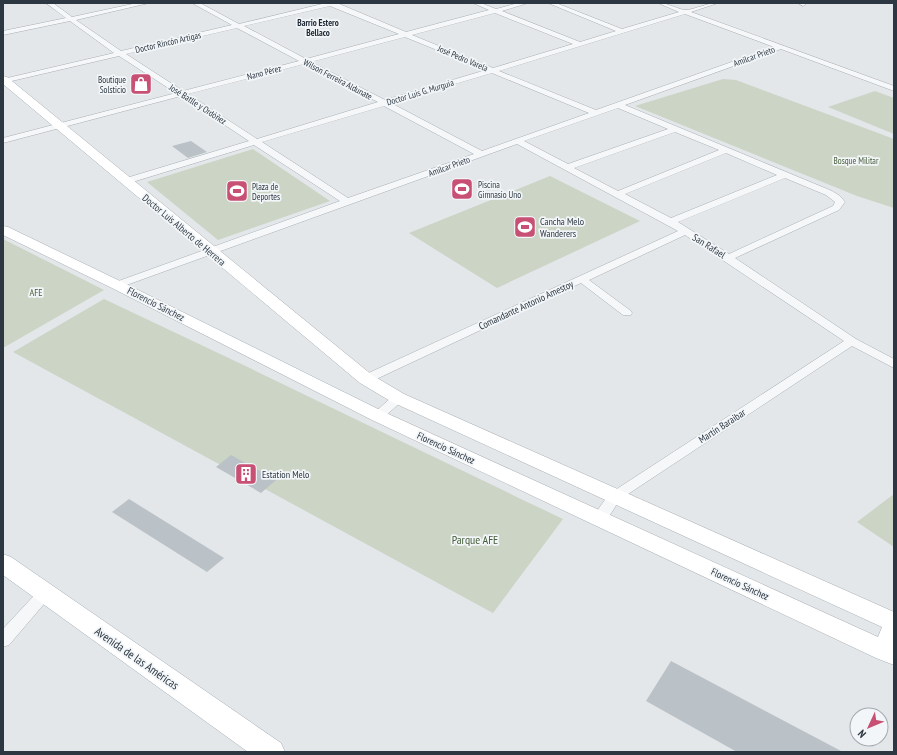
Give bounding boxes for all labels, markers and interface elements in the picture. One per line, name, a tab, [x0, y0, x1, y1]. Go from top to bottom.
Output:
district label: Barrio Estero Bellaco	[297, 17, 339, 38]
street label: Doctor Rincón Artigas	[134, 29, 202, 55]
street label: José Pedro Varela	[435, 42, 490, 74]
street label: Amilcar Prieto	[732, 43, 776, 69]
street label: Wilson Ferreira Aldunate	[302, 56, 375, 102]
street label: Nano Pérez	[246, 62, 282, 82]
shop icon: Boutique Solsticio	[128, 71, 154, 97]
place label: Boutique Solsticio	[98, 74, 126, 95]
street label: Doctor Luis G. Murguia	[385, 76, 455, 107]
street label: José Batlle y Ordóñez	[167, 81, 229, 127]
street label: Amilcar Prieto	[427, 153, 471, 179]
park label: Bosque Militar	[834, 155, 879, 166]
sports icon: Piscina Gimnasio Uno	[449, 176, 475, 202]
sports icon: Plaza de Deportes	[224, 178, 250, 204]
place label: Piscina Gimnasio Uno	[478, 179, 521, 200]
place label: Plaza de Deportes	[252, 181, 280, 202]
street label: Doctor Luis Alberto de Herrera	[140, 191, 228, 269]
sports icon: Cancha Melo Wanderers	[512, 214, 538, 240]
place label: Cancha Melo Wanderers	[540, 215, 584, 240]
street label: San Rafael	[690, 231, 729, 262]
street label: Comandante Antonio Amestoy	[477, 277, 576, 333]
street label: Florencio Sánchez	[125, 284, 187, 324]
park label: AFE	[29, 286, 43, 299]
street label: Martín Baraibar	[696, 406, 748, 446]
street label: Florencio Sánchez	[415, 429, 477, 467]
building icon: Estatíon Melo	[233, 461, 259, 487]
place label: Estatíon Melo	[262, 468, 309, 481]
park label: Parque AFE	[452, 532, 498, 547]
street label: Florencio Sánchez	[709, 565, 771, 603]
street label: Avenida de las Américas	[92, 623, 182, 693]
north arrow	[849, 707, 889, 747]
text: N	[855, 727, 869, 741]

